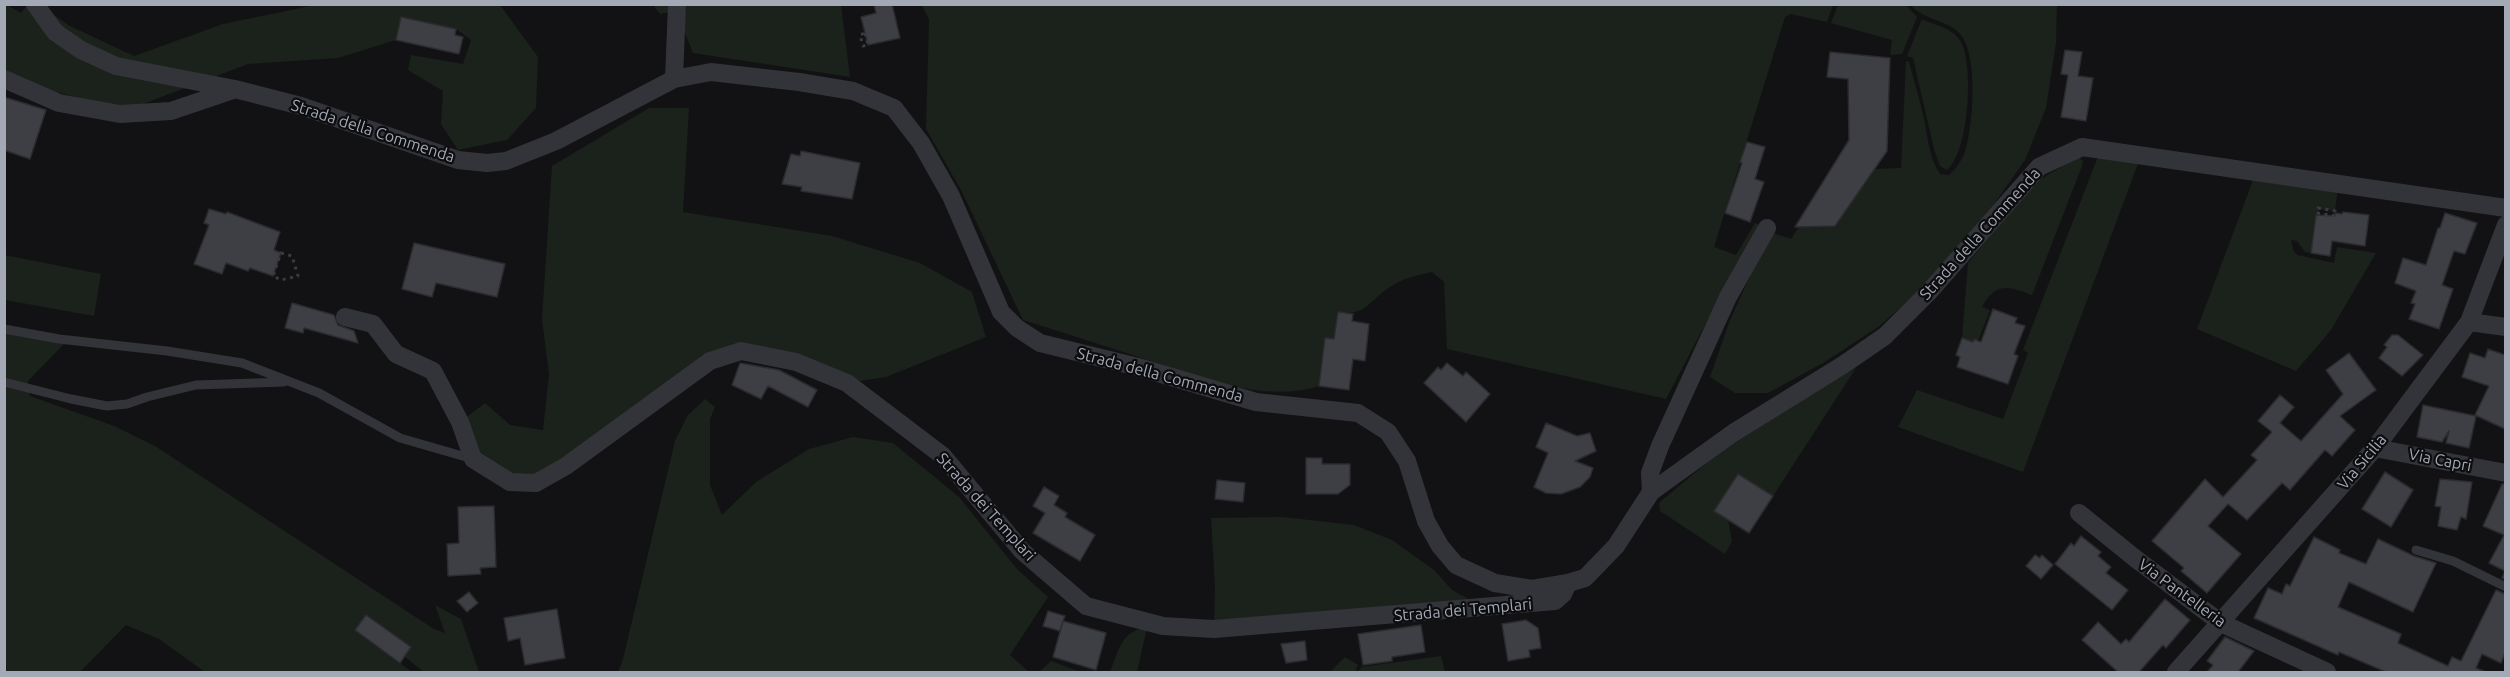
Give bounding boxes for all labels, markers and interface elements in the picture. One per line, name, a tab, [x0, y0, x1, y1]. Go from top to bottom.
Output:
street label: Strada della Commenda	[289, 95, 457, 167]
street label: Strada della Commenda	[1916, 164, 2044, 304]
street label: Strada della Commenda	[1075, 344, 1245, 406]
street label: Via Sicilia	[2333, 430, 2391, 494]
street label: Via Capri	[2407, 444, 2473, 476]
street label: Strada dei Templari	[933, 449, 1039, 565]
street label: Via Pantelleria	[2134, 555, 2230, 631]
street label: Strada dei Templari	[1393, 594, 1533, 626]

